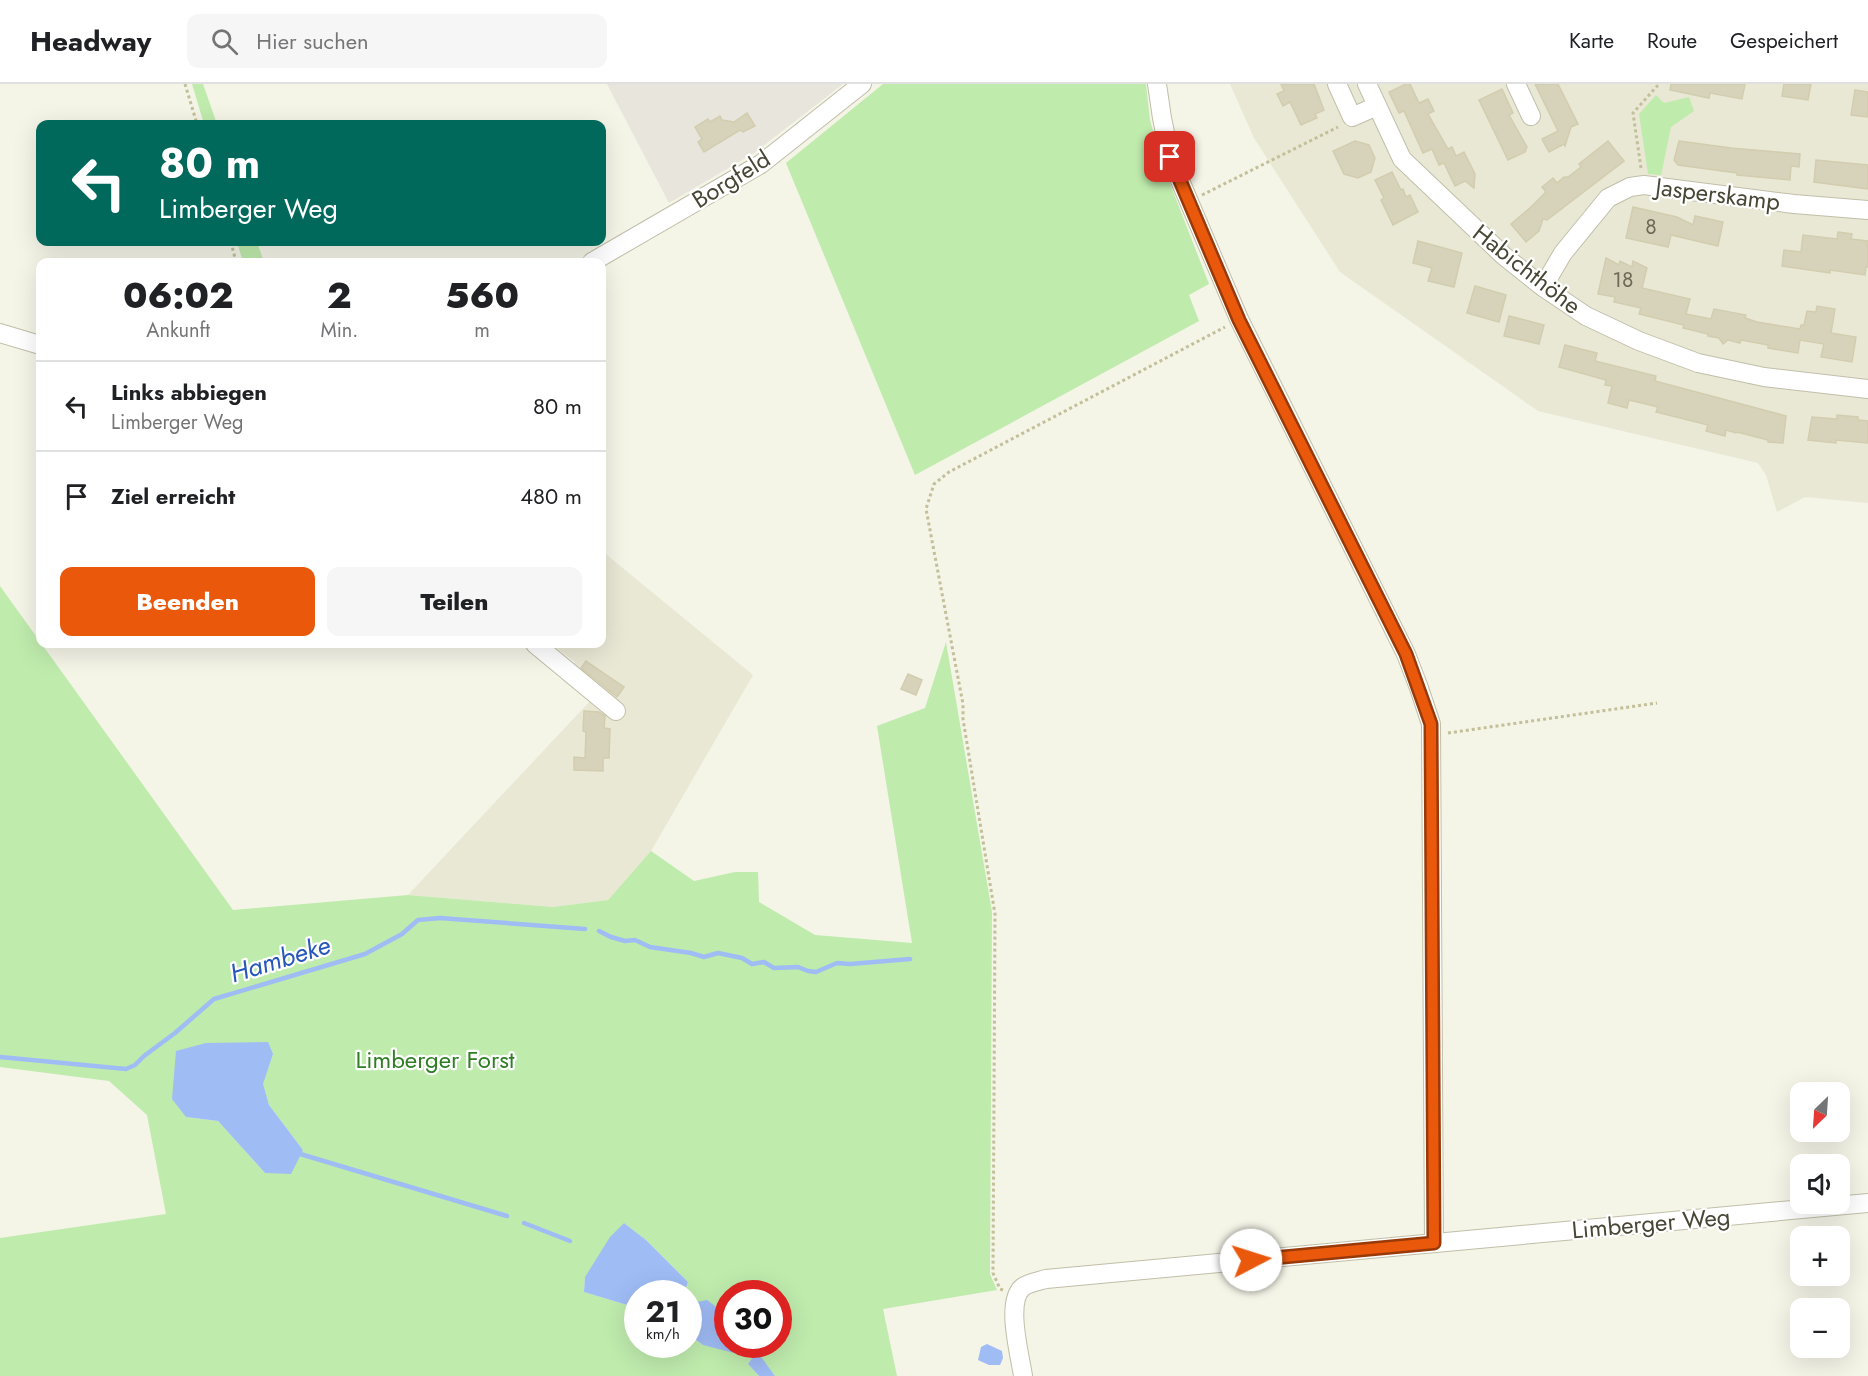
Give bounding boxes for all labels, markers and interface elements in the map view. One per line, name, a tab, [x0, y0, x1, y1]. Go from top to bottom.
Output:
search box	[187, 14, 607, 68]
text: Headway	[30, 21, 151, 62]
icon: search	[208, 25, 241, 58]
text: Hier suchen	[256, 25, 369, 57]
text: Karte	[1569, 26, 1614, 56]
text: Route	[1647, 26, 1697, 56]
text: Gespeichert	[1730, 26, 1838, 56]
pin	[1144, 131, 1195, 182]
text: 80 m	[159, 133, 260, 194]
icon: arrive	[1153, 140, 1186, 173]
street label: Borgfeld	[685, 141, 777, 217]
icon: left	[60, 144, 138, 222]
street label: Jasperskamp	[1651, 169, 1782, 219]
text: Limberger Weg	[159, 189, 338, 228]
house number: 8	[1645, 212, 1657, 242]
street label: Habichthöhe	[1465, 215, 1589, 323]
house number: 18	[1613, 265, 1633, 295]
text: 06:02	[123, 269, 233, 321]
text: 2	[327, 269, 352, 321]
text: 560	[445, 269, 519, 321]
text: Ankunft	[146, 316, 210, 345]
text: Min.	[320, 316, 358, 345]
text: m	[474, 316, 490, 345]
text: Links abbiegen	[111, 376, 267, 408]
icon: left	[60, 390, 93, 423]
text: 80 m	[533, 390, 582, 422]
text: Limberger Weg	[111, 408, 244, 437]
icon: arrive	[60, 480, 93, 513]
text: Ziel erreicht	[111, 480, 235, 512]
text: 480 m	[520, 480, 582, 512]
button: Beenden	[60, 567, 315, 636]
button: Teilen	[327, 567, 582, 636]
water label: Hambeke	[225, 926, 335, 992]
park label: Limberger Forst	[355, 1042, 515, 1077]
north arrow	[1790, 1082, 1850, 1142]
map controls	[1790, 1082, 1850, 1358]
button: sound	[1790, 1154, 1850, 1214]
street label: Limberger Weg	[1570, 1199, 1732, 1247]
button: +	[1790, 1226, 1850, 1286]
position arrow	[1219, 1228, 1283, 1292]
speed limit sign: 30	[714, 1280, 792, 1358]
text: 21	[646, 1290, 680, 1333]
button: −	[1790, 1298, 1850, 1358]
text: km/h	[646, 1323, 680, 1345]

